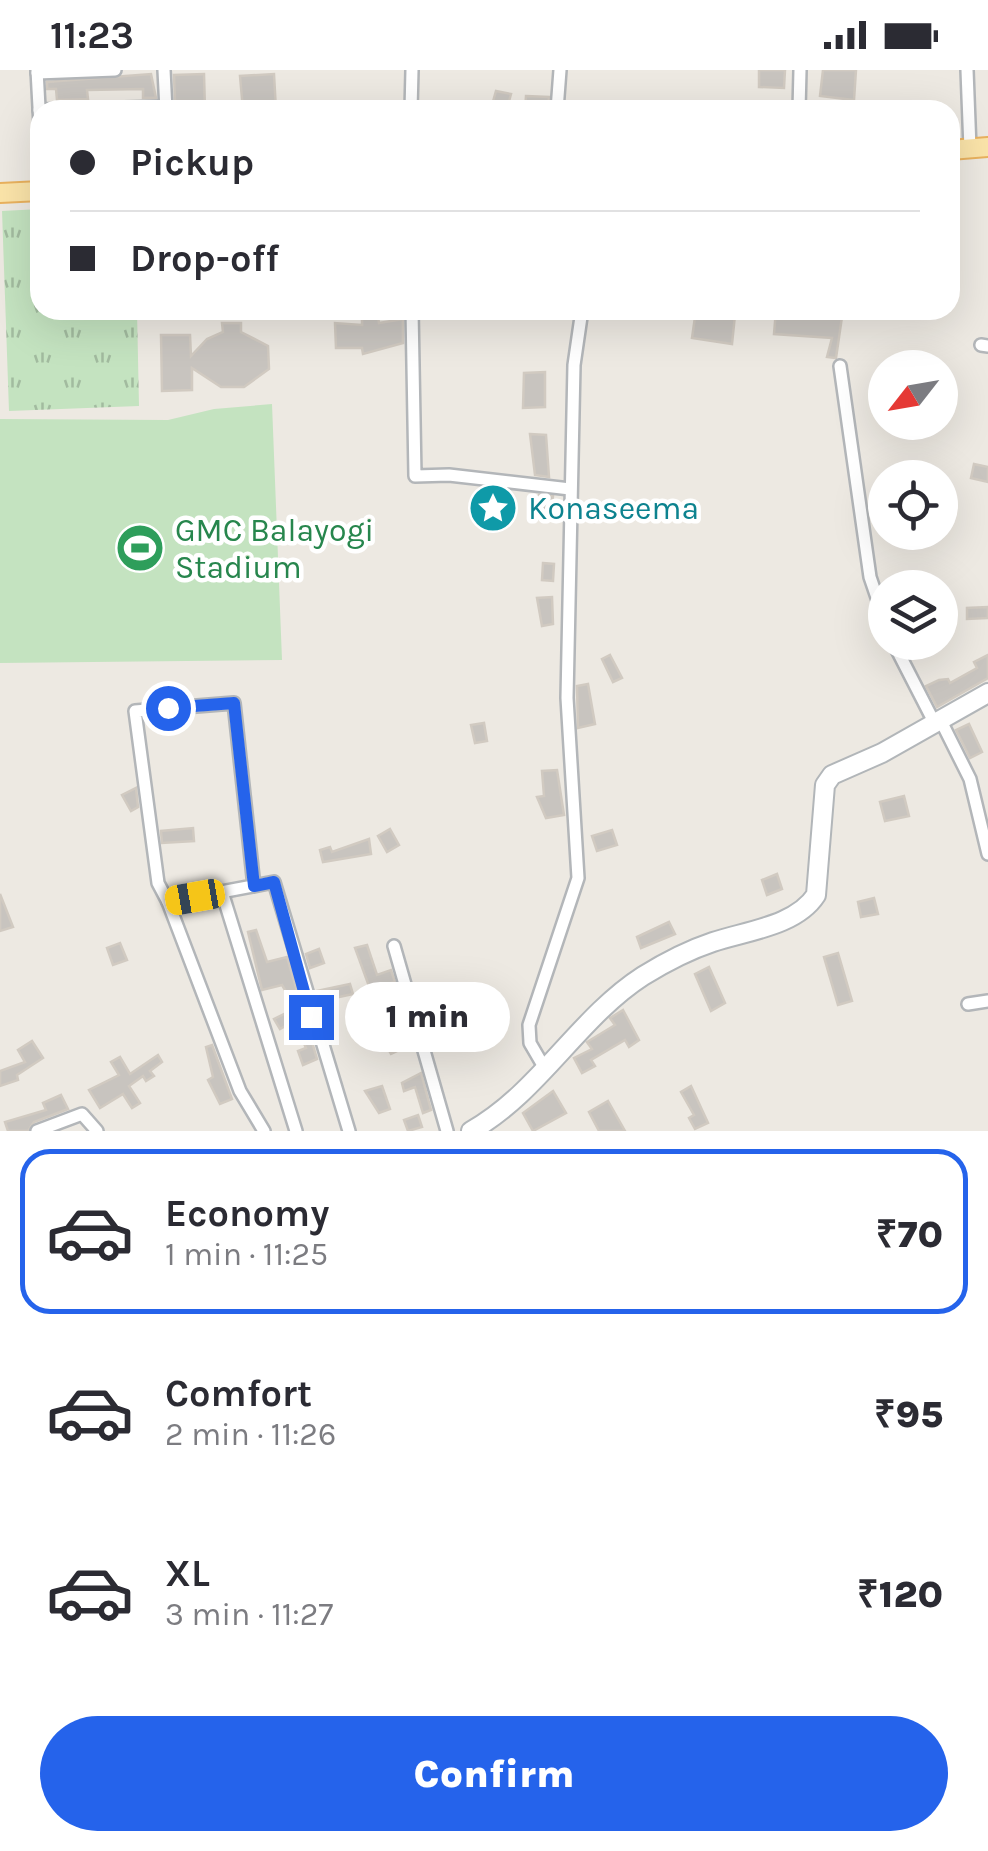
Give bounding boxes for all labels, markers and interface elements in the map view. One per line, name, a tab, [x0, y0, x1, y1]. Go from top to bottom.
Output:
text: 11:23	[50, 13, 134, 58]
text: Pickup	[130, 140, 254, 185]
text: Drop-off	[130, 236, 279, 281]
north arrow	[868, 350, 958, 440]
map controls	[868, 350, 958, 660]
button: locate	[868, 460, 958, 550]
place icon: Konaseema	[467, 482, 519, 534]
place label: Konaseema	[528, 490, 699, 527]
place label: GMC Balayogi Stadium	[175, 512, 374, 586]
sports icon: GMC Balayogi Stadium	[114, 522, 166, 574]
button: layers	[868, 570, 958, 660]
route start	[146, 686, 191, 731]
car	[163, 877, 227, 917]
callout: 1 min	[346, 982, 511, 1052]
route end	[289, 995, 334, 1040]
text: 1 min	[386, 998, 469, 1035]
icon: car	[45, 1187, 135, 1277]
text: Economy	[165, 1191, 329, 1236]
text: ₹70	[876, 1212, 943, 1257]
text: 1 min · 11:25	[165, 1236, 328, 1273]
icon: car	[45, 1367, 135, 1457]
text: Comfort	[165, 1371, 312, 1416]
text: ₹95	[874, 1392, 943, 1437]
text: 2 min · 11:26	[165, 1416, 336, 1453]
icon: car	[45, 1547, 135, 1637]
text: XL	[165, 1551, 210, 1596]
text: ₹120	[857, 1572, 943, 1617]
text: 3 min · 11:27	[165, 1596, 333, 1633]
button: Confirm	[40, 1716, 948, 1831]

